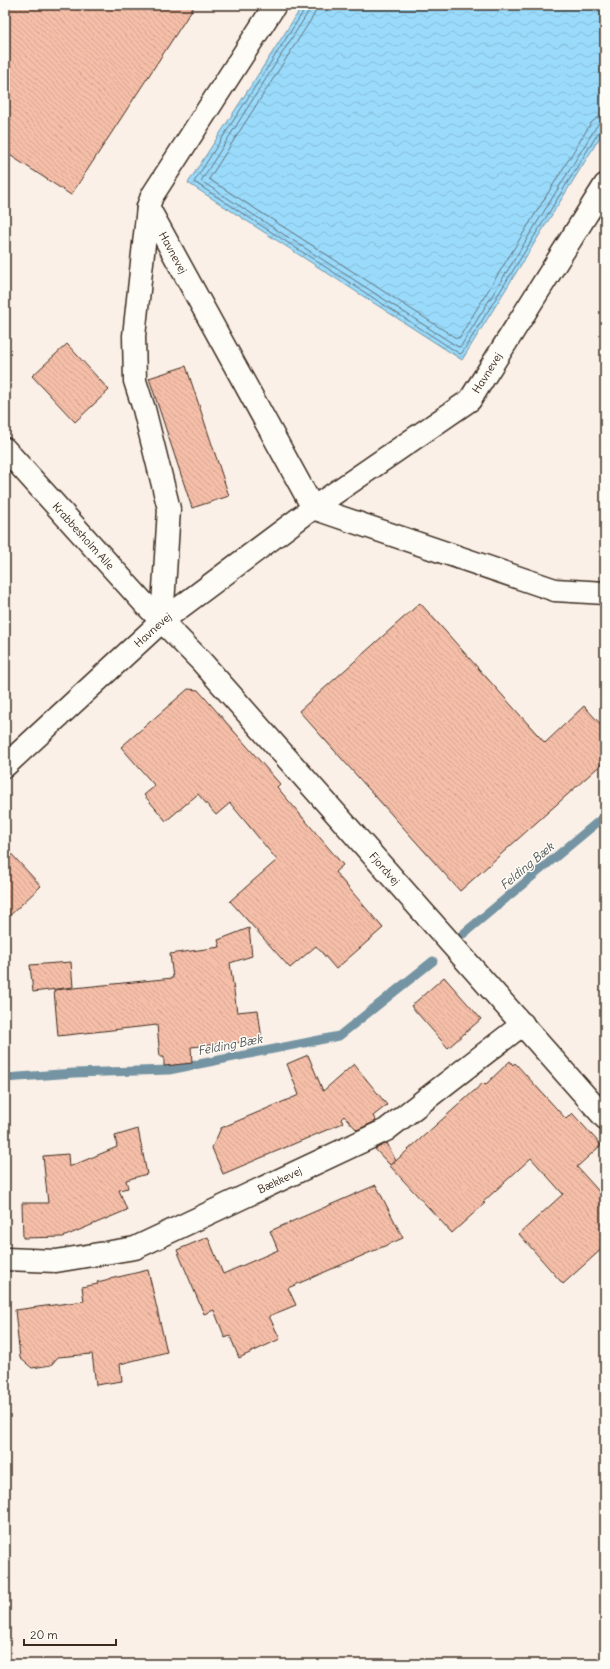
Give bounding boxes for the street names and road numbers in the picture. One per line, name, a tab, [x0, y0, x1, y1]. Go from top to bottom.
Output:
street label: Havnevej	[156, 229, 190, 276]
street label: Havnevej	[469, 350, 505, 396]
street label: Krabbesholm Alle	[49, 499, 117, 572]
street label: Havnevej	[131, 609, 174, 650]
street label: Fjordvej	[366, 849, 403, 888]
street label: Bækkevej	[255, 1164, 304, 1196]

